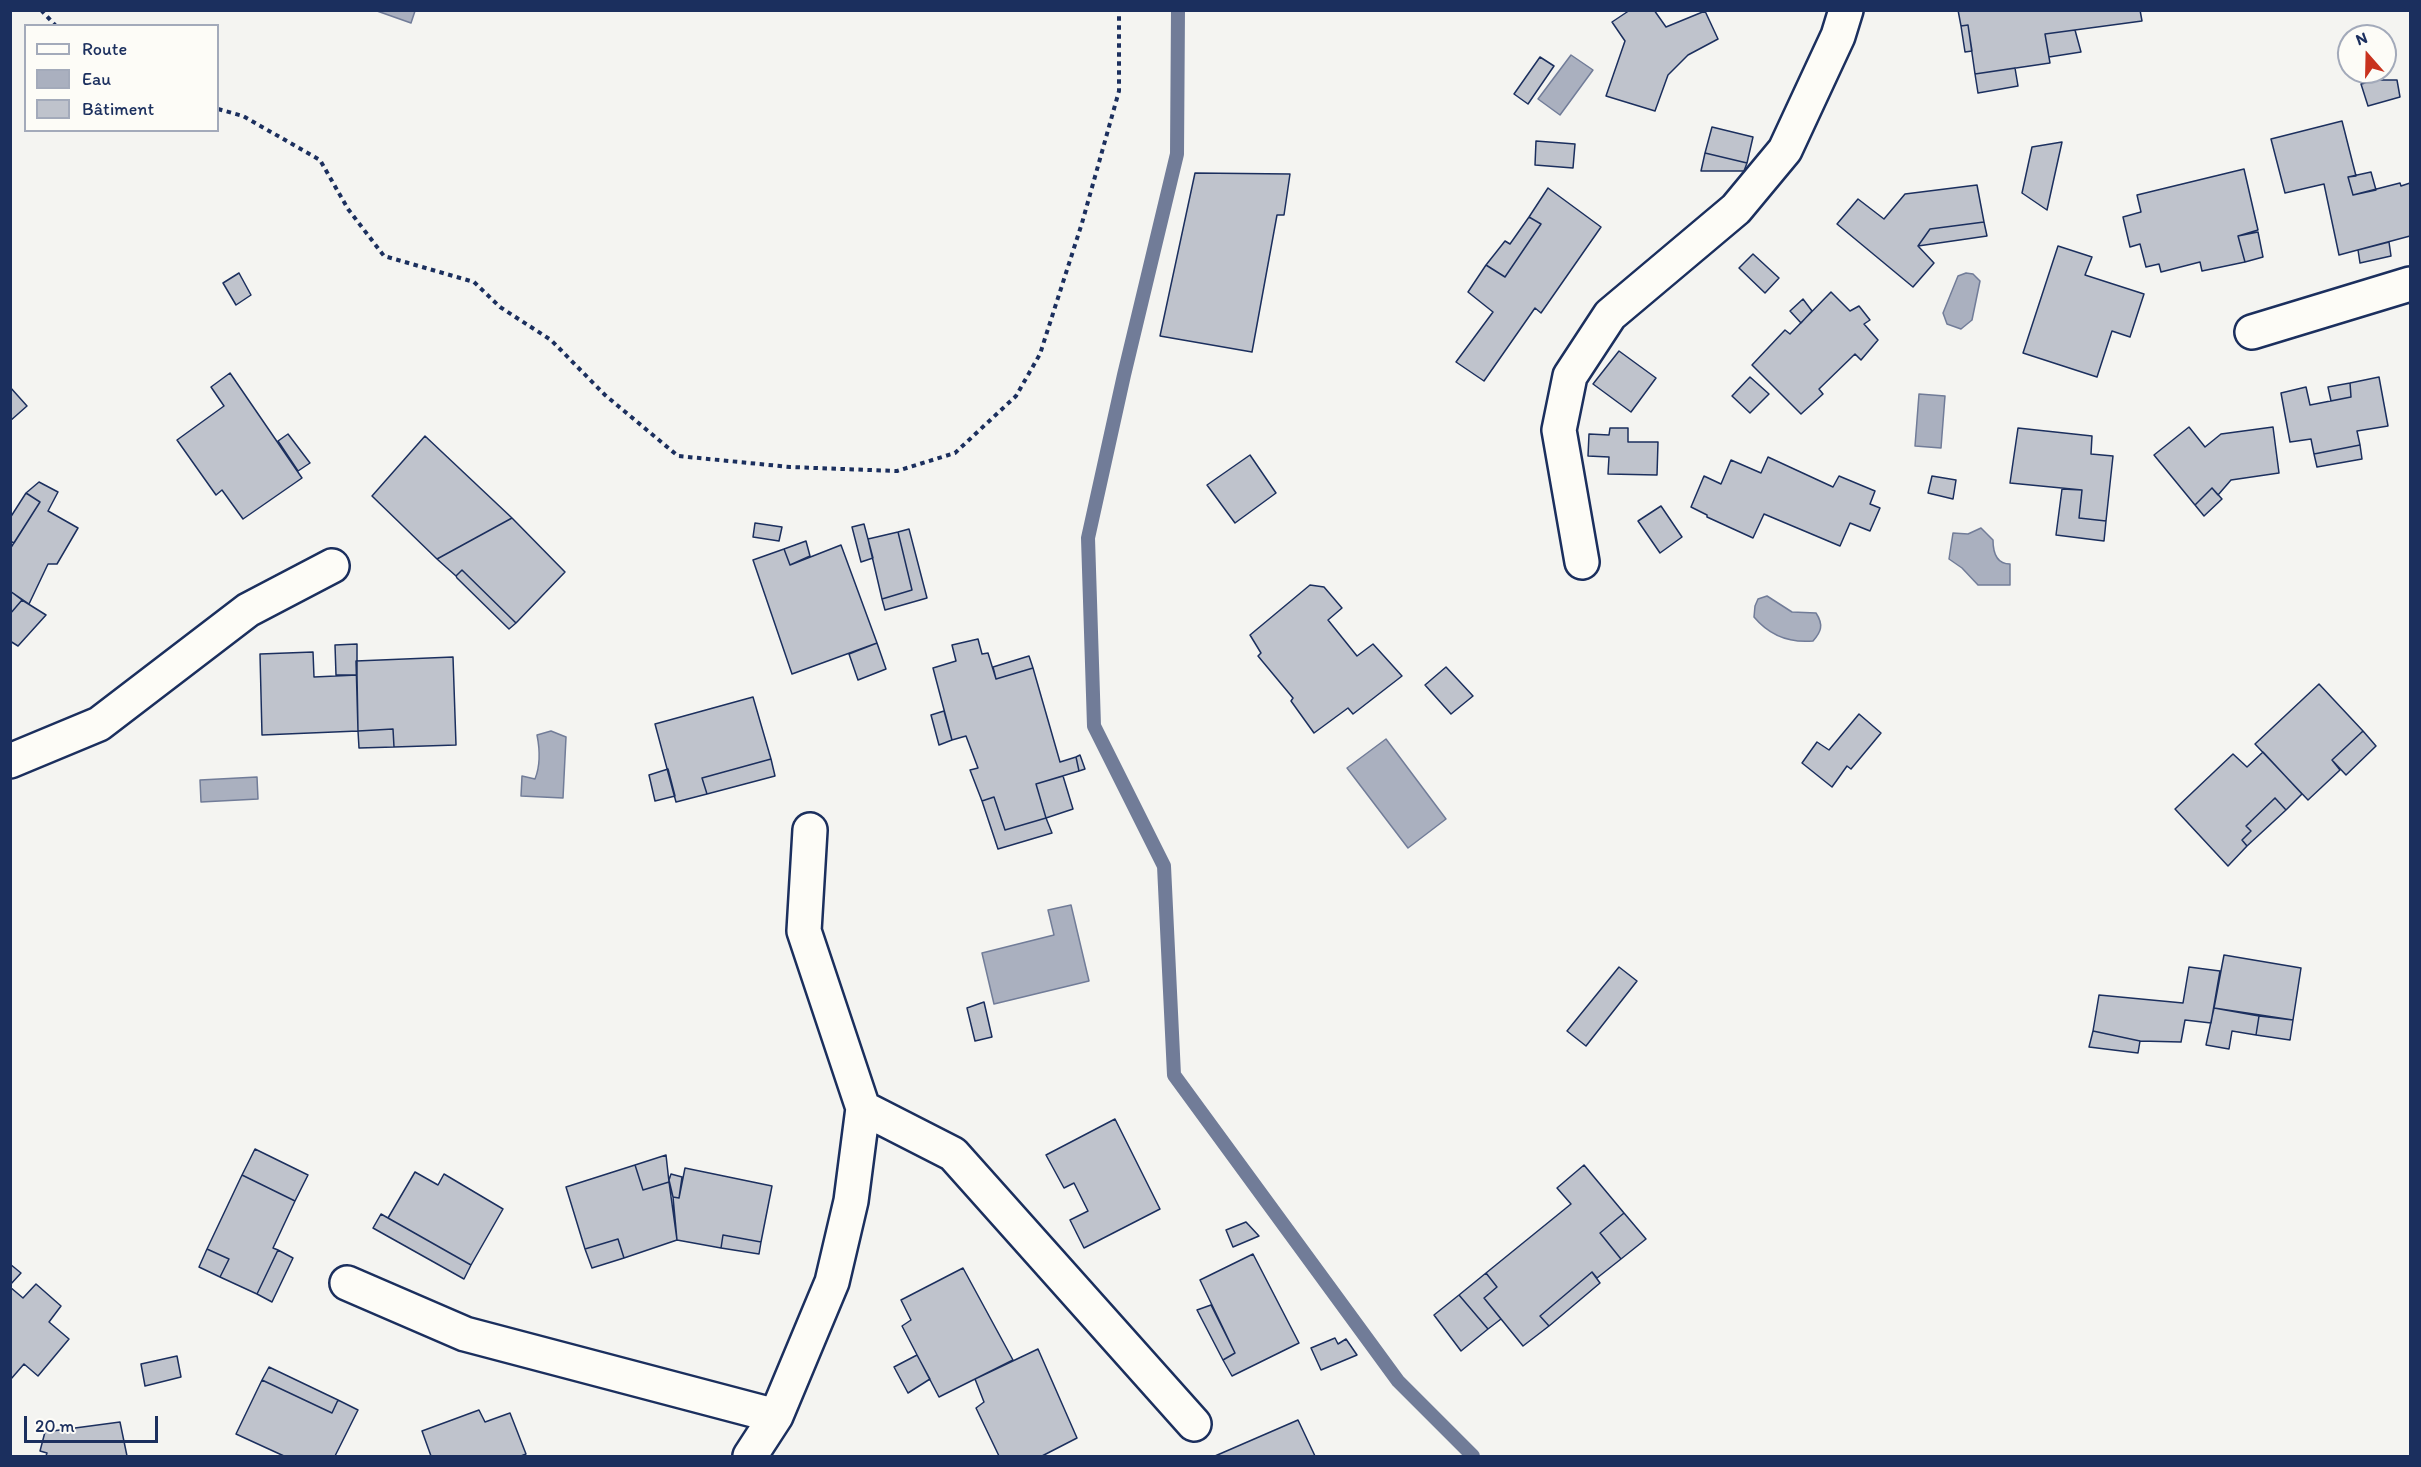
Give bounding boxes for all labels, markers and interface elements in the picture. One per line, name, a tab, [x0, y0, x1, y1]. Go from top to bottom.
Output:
legend	[24, 24, 219, 132]
north arrow	[2337, 24, 2397, 84]
text: N	[2353, 28, 2370, 49]
text: Route	[82, 38, 127, 60]
text: Eau	[82, 68, 111, 90]
text: Bâtiment	[82, 98, 154, 120]
scale bar	[27, 1404, 160, 1442]
text: 20 m	[35, 1415, 75, 1437]

